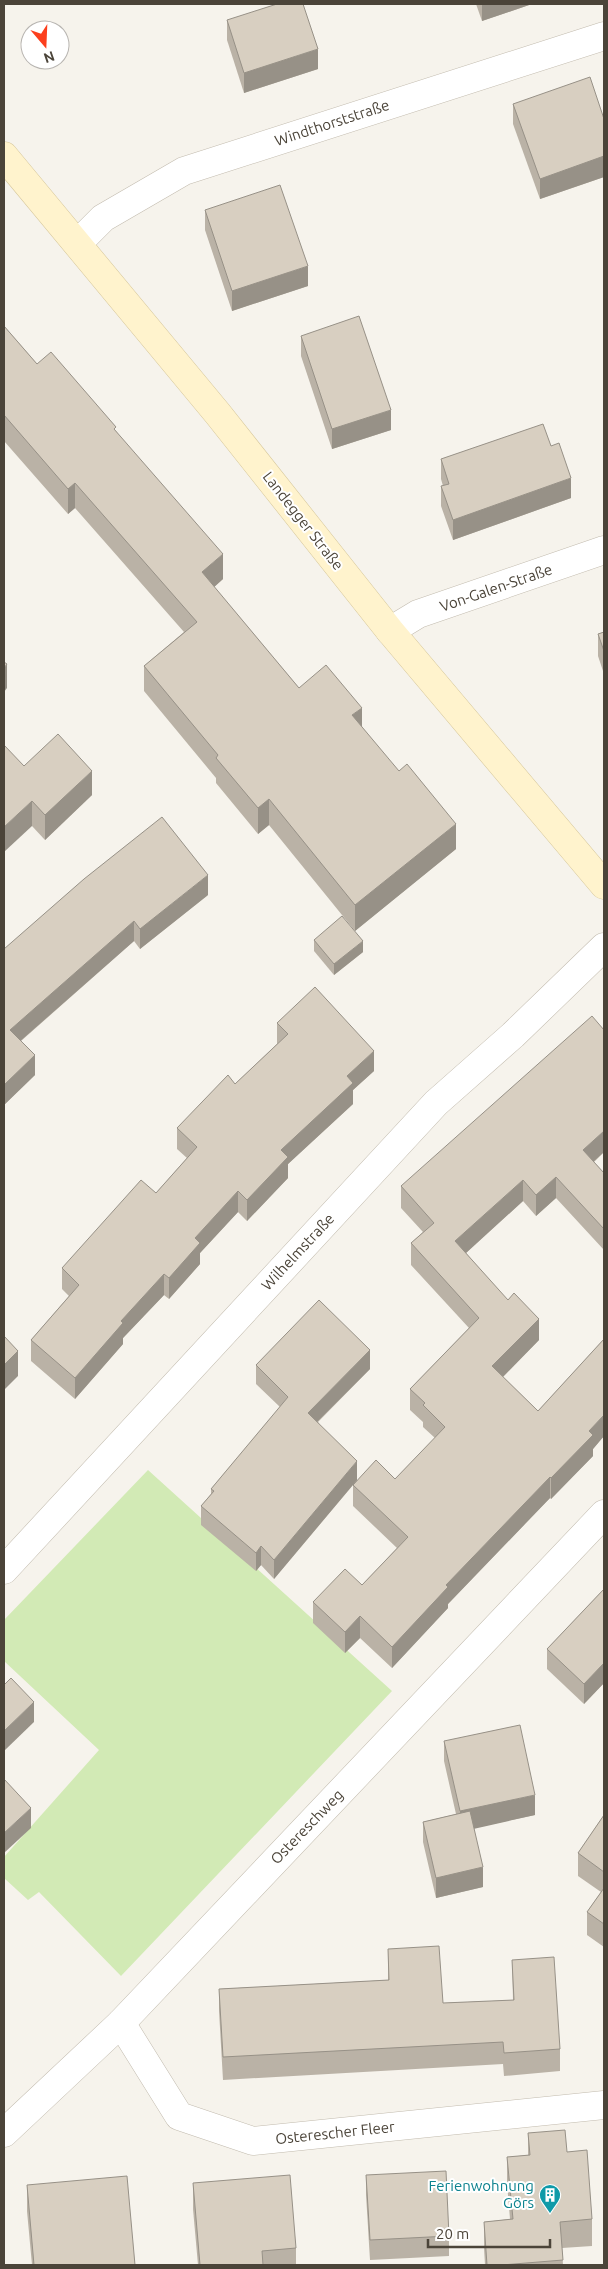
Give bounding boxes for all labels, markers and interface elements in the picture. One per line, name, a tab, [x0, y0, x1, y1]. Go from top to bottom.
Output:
north arrow	[20, 20, 70, 70]
text: N	[42, 48, 57, 67]
street label: Windthorststraße	[272, 96, 391, 149]
street label: Landegger Straße	[260, 468, 347, 573]
street label: Von-Galen-Straße	[437, 560, 554, 615]
street label: Wilhelmstraße	[258, 1210, 337, 1294]
street label: Ostereschweg	[267, 1786, 346, 1867]
street label: Osterescher Fleer	[275, 2118, 396, 2147]
place label: Ferienwohnung Görs	[428, 2177, 534, 2211]
building icon: Ferienwohnung Görs	[538, 2183, 562, 2214]
scale bar	[428, 2216, 550, 2248]
text: 20 m	[436, 2225, 469, 2242]

